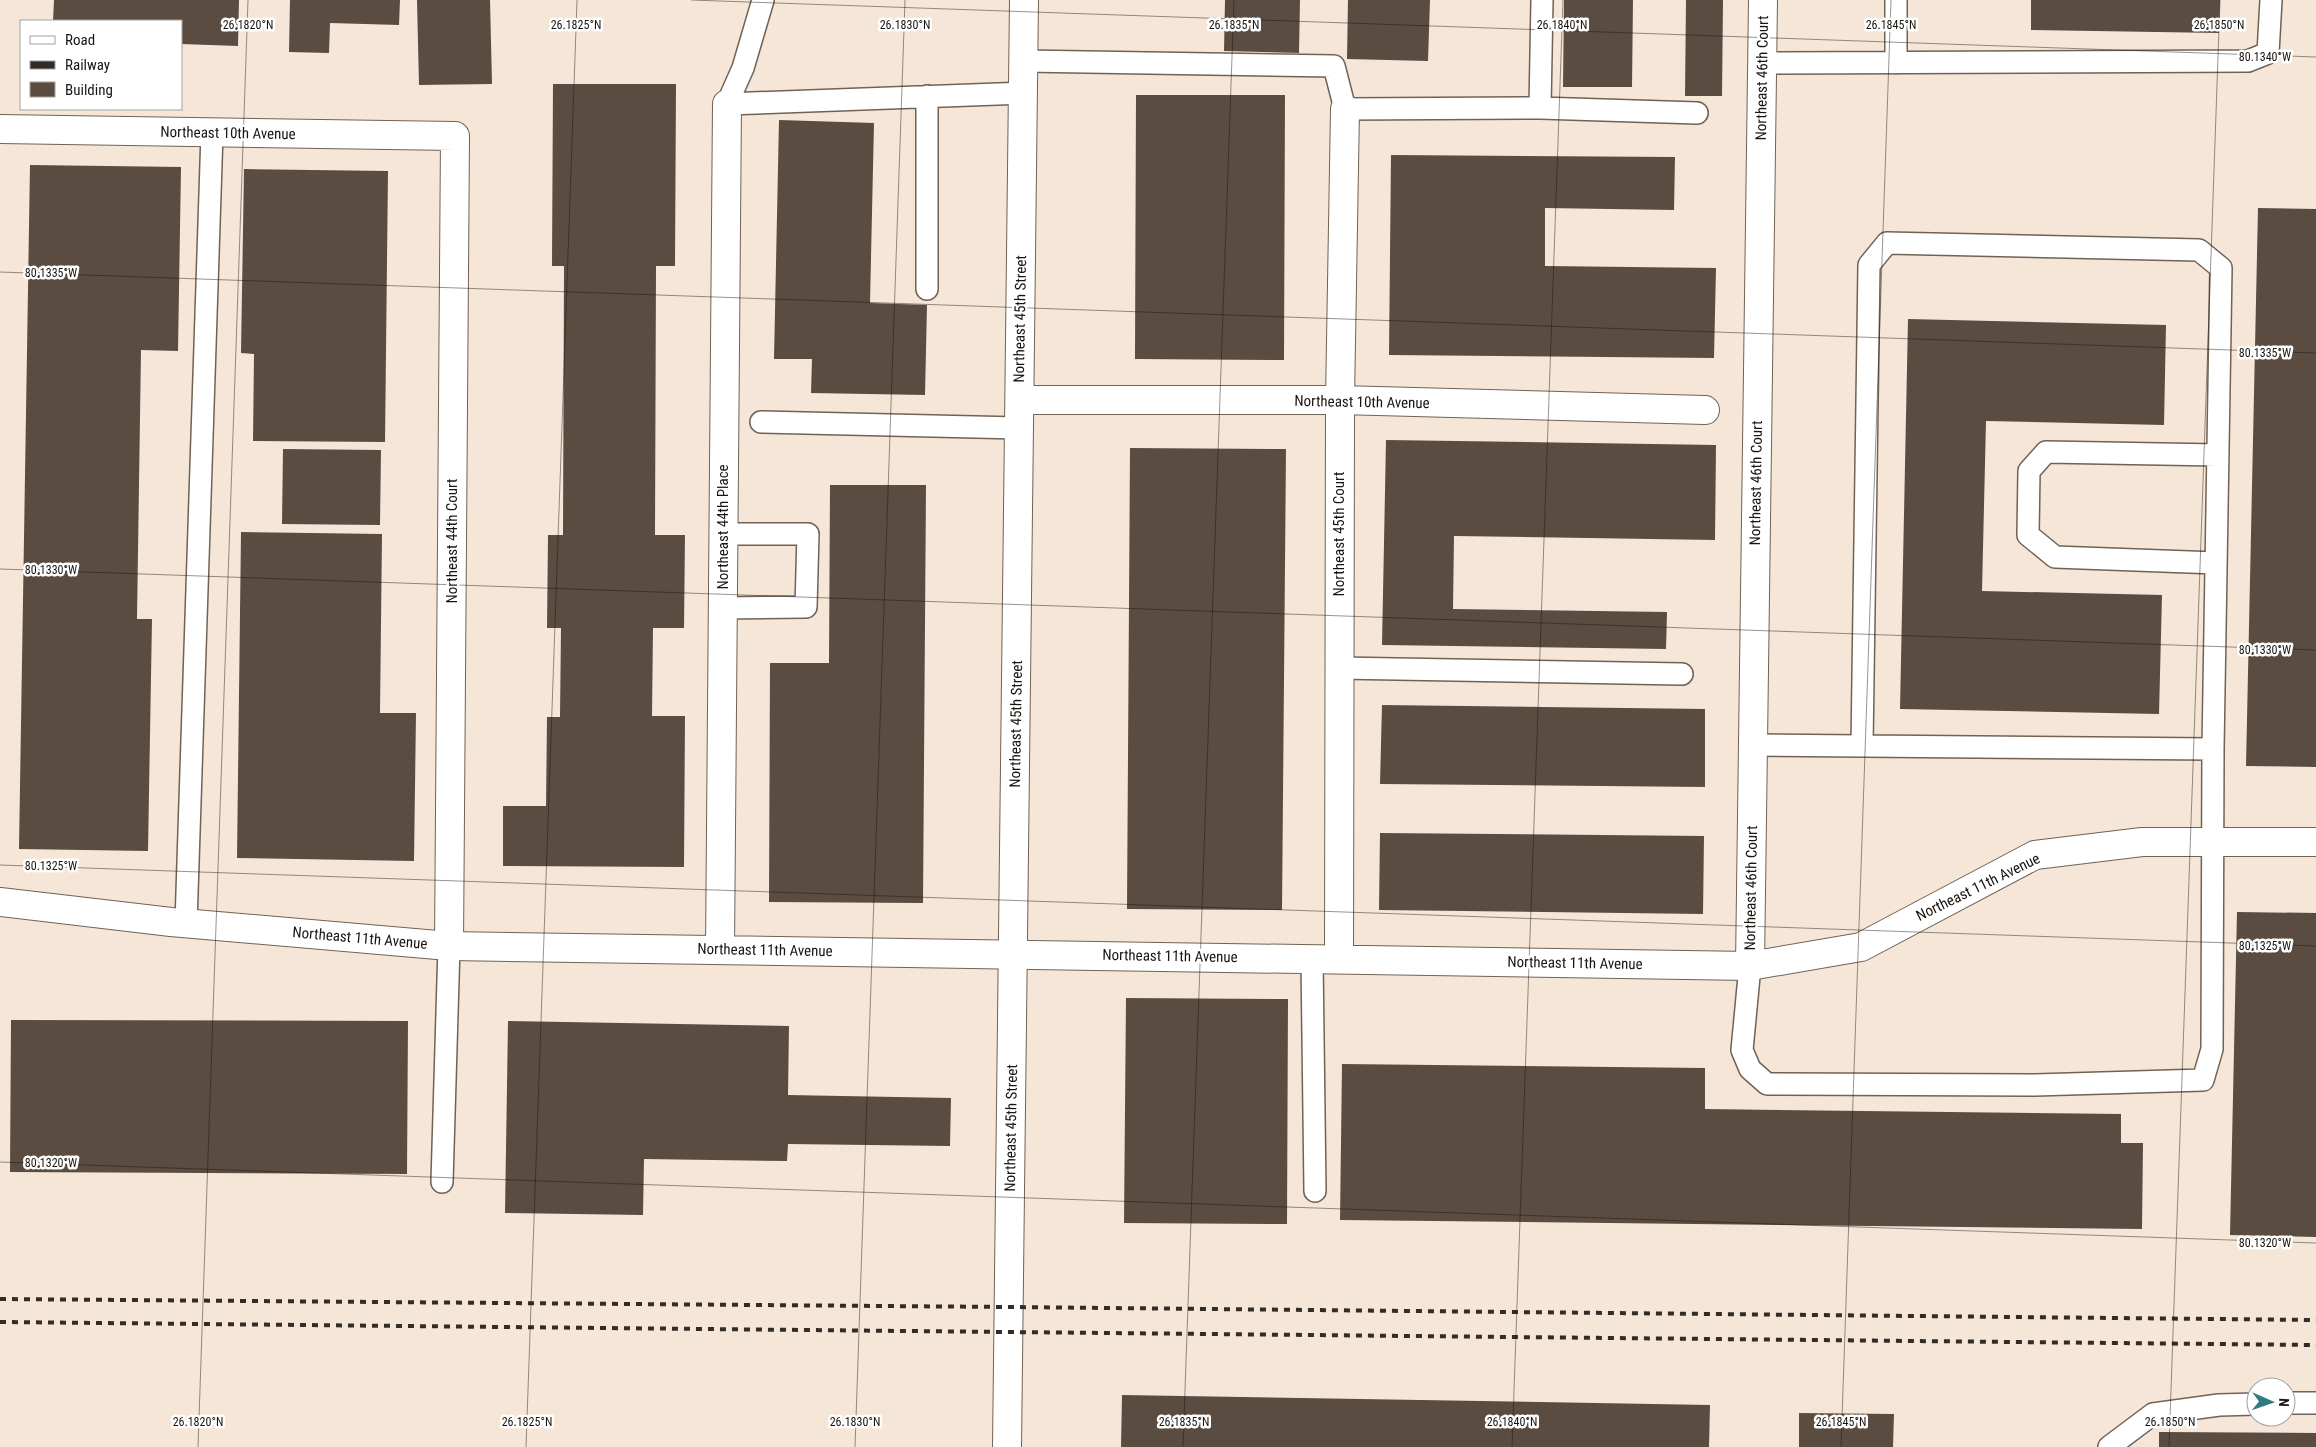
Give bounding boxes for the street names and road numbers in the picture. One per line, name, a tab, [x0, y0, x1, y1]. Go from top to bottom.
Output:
street label: Northeast 46th Court	[1752, 15, 1772, 141]
street label: Northeast 10th Avenue	[160, 123, 296, 143]
street label: Northeast 45th Street	[1010, 255, 1030, 383]
street label: Northeast 10th Avenue	[1294, 392, 1430, 412]
street label: Northeast 46th Court	[1746, 420, 1766, 546]
street label: Northeast 44th Place	[714, 464, 732, 590]
street label: Northeast 45th Court	[1330, 472, 1348, 596]
street label: Northeast 44th Court	[443, 479, 461, 603]
street label: Northeast 45th Street	[1006, 660, 1026, 788]
street label: Northeast 46th Court	[1741, 825, 1761, 951]
street label: Northeast 11th Avenue	[1913, 849, 2043, 925]
street label: Northeast 11th Avenue	[292, 923, 428, 953]
street label: Northeast 11th Avenue	[697, 940, 833, 960]
street label: Northeast 11th Avenue	[1102, 946, 1238, 966]
street label: Northeast 11th Avenue	[1507, 953, 1643, 973]
street label: Northeast 45th Street	[1001, 1064, 1021, 1192]

